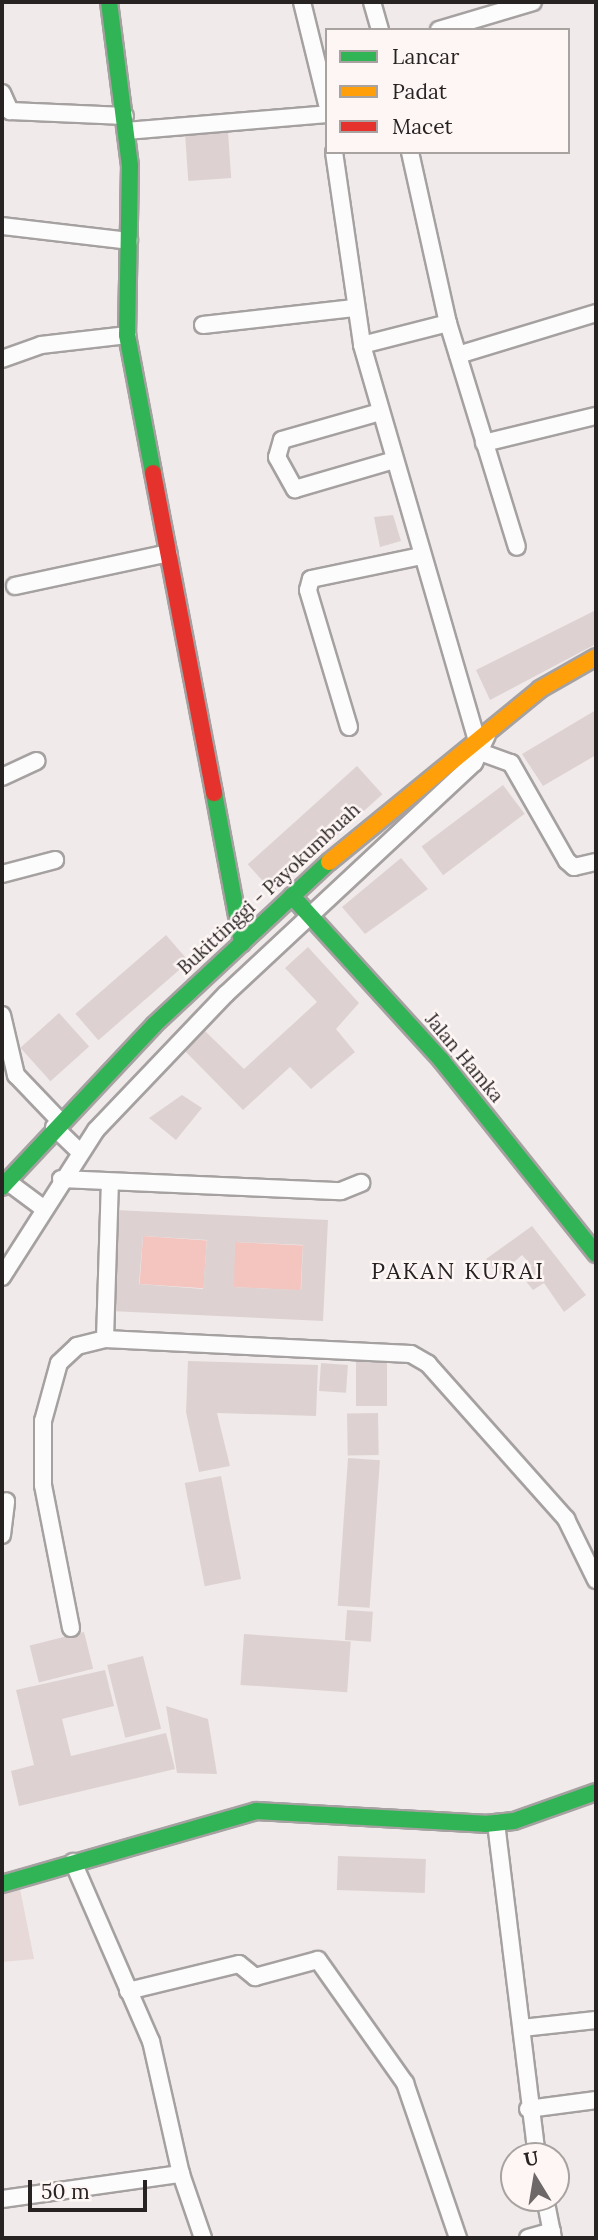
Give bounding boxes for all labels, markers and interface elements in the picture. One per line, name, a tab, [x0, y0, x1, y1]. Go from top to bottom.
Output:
legend	[325, 28, 570, 154]
text: Lancar	[392, 43, 459, 70]
text: Padat	[392, 78, 447, 105]
text: Macet	[392, 113, 453, 140]
street label: Bukittinggi - Payokumbuah	[173, 799, 365, 979]
street label: Jalan Hamka	[420, 1009, 508, 1107]
district label: PAKAN KURAI	[372, 1257, 544, 1285]
north arrow	[500, 2142, 570, 2212]
text: U	[522, 2145, 541, 2172]
scale bar	[32, 2166, 150, 2210]
text: 50 m	[41, 2178, 90, 2205]

